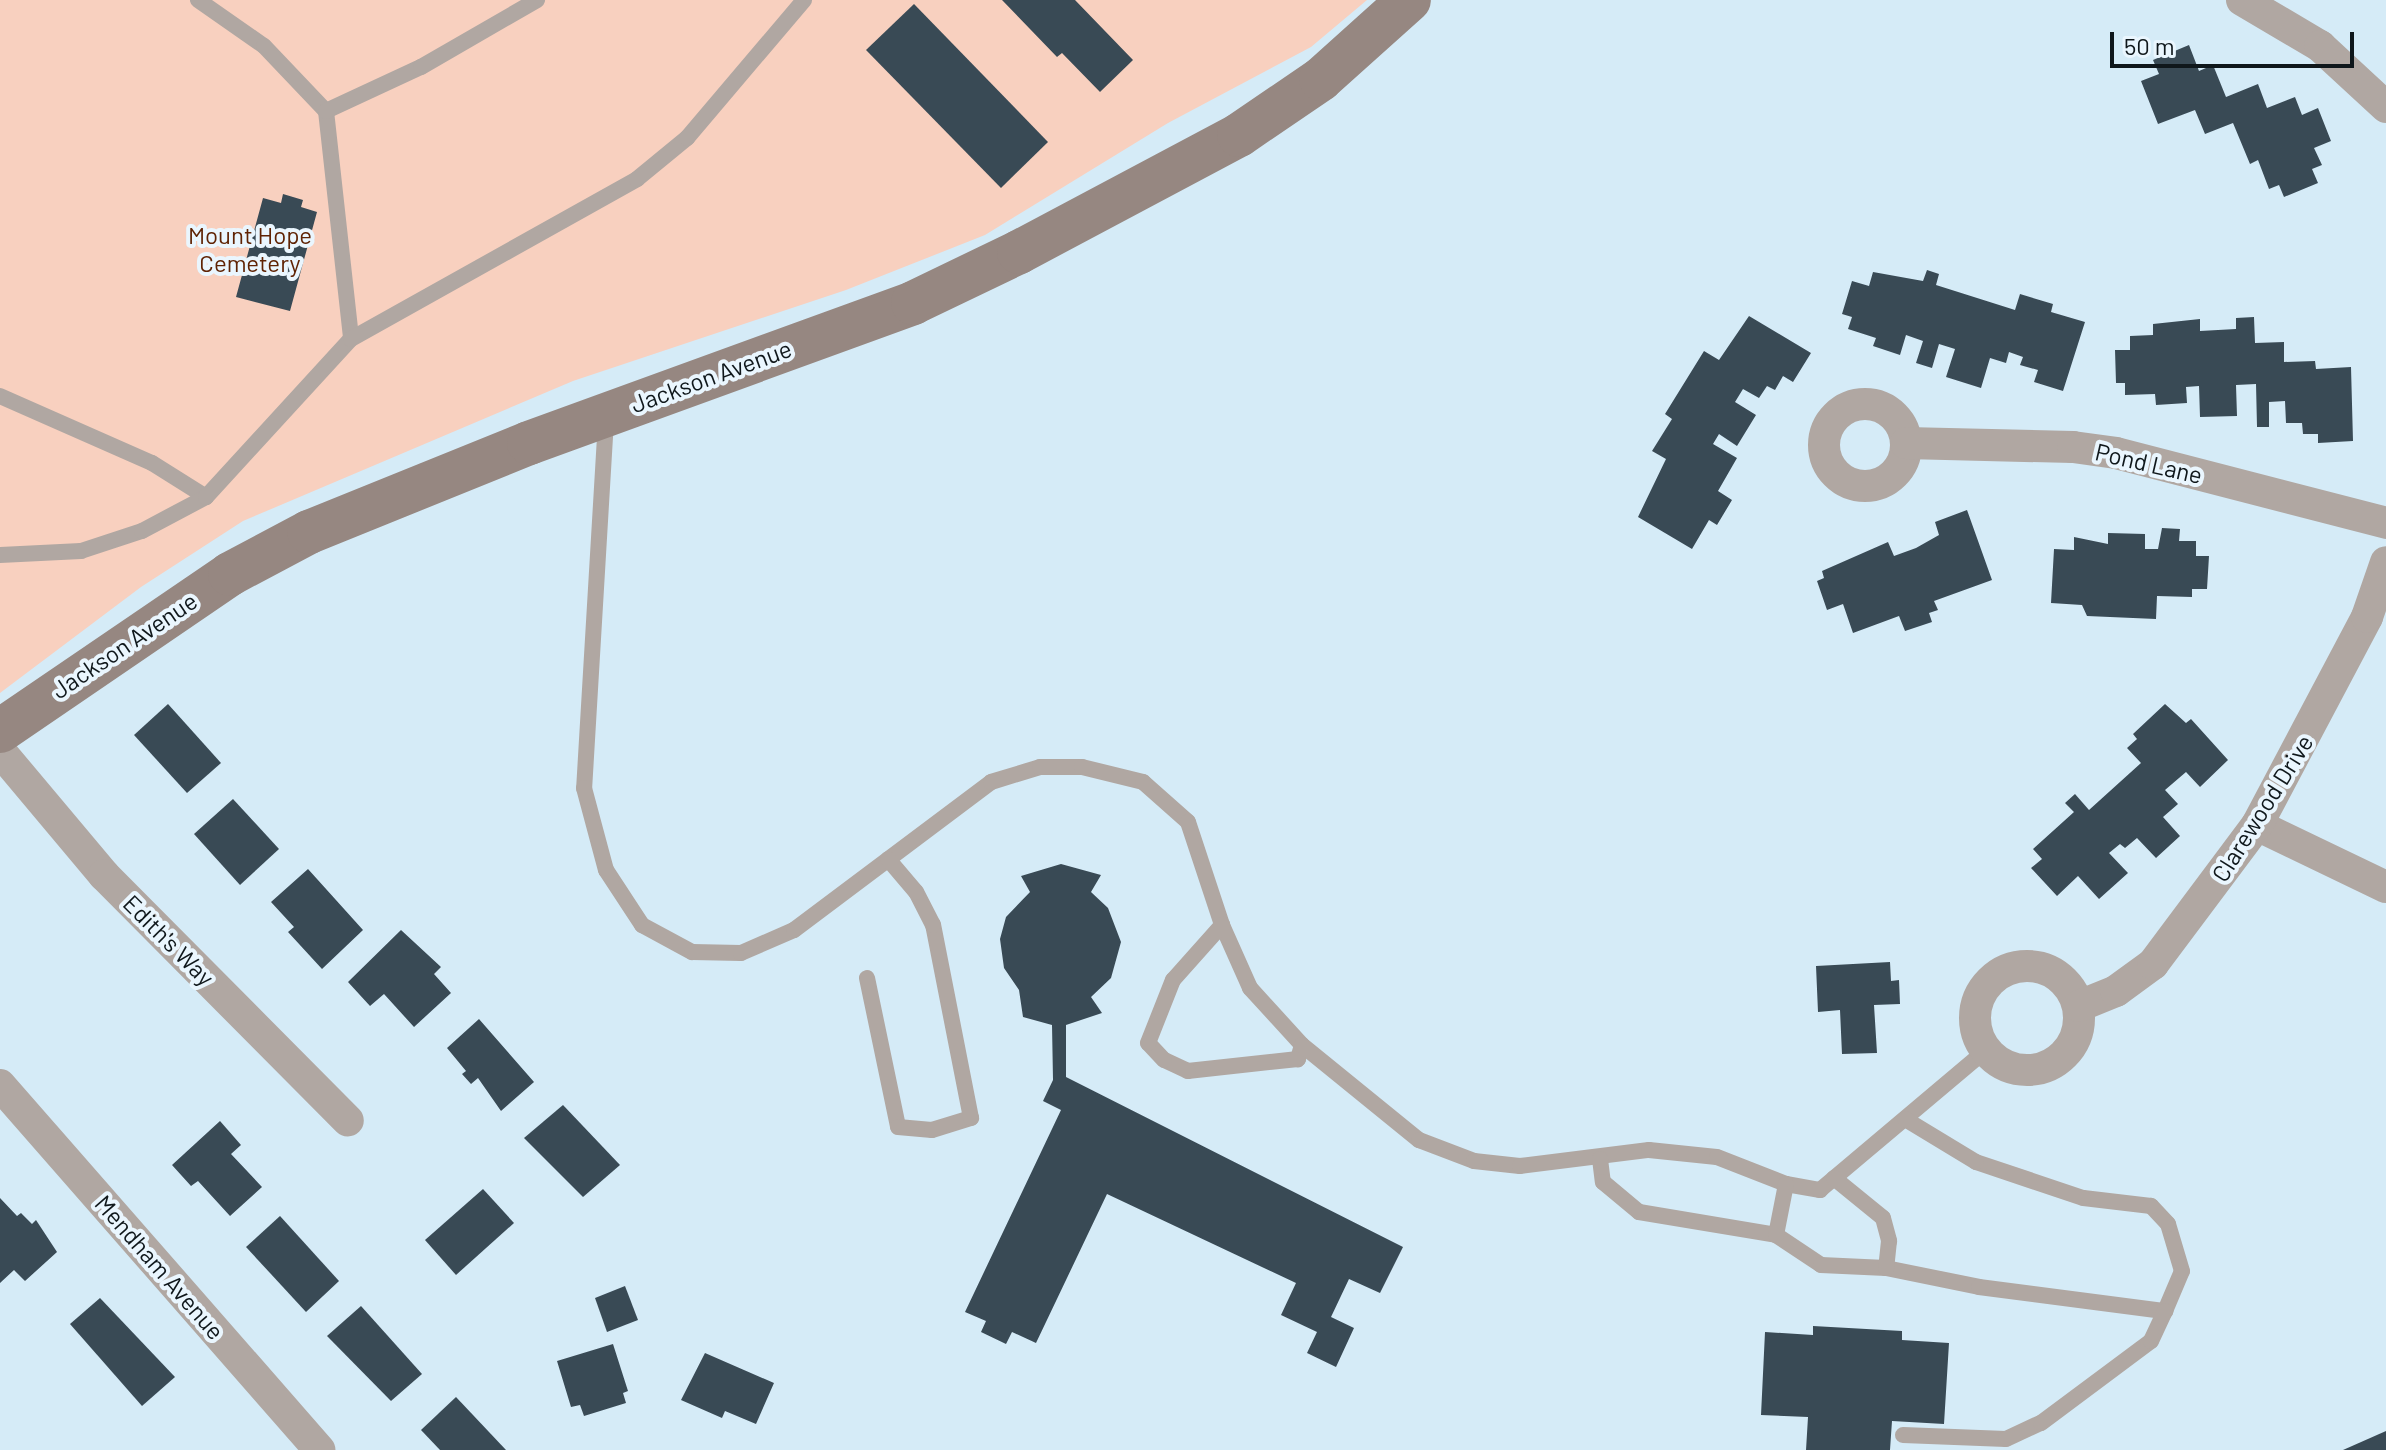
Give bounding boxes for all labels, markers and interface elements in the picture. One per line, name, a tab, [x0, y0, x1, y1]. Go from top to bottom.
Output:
scale bar	[2114, 16, 2358, 66]
text: 50 m	[2124, 31, 2175, 60]
park label: Mount Hope Cemetery	[188, 221, 312, 277]
street label: Jackson Avenue	[627, 334, 795, 418]
street label: Pond Lane	[2093, 437, 2205, 489]
street label: Jackson Avenue	[46, 586, 202, 704]
street label: Clarewood Drive	[2205, 729, 2319, 887]
street label: Edith's Way	[118, 889, 220, 991]
street label: Mendham Avenue	[89, 1189, 231, 1345]

